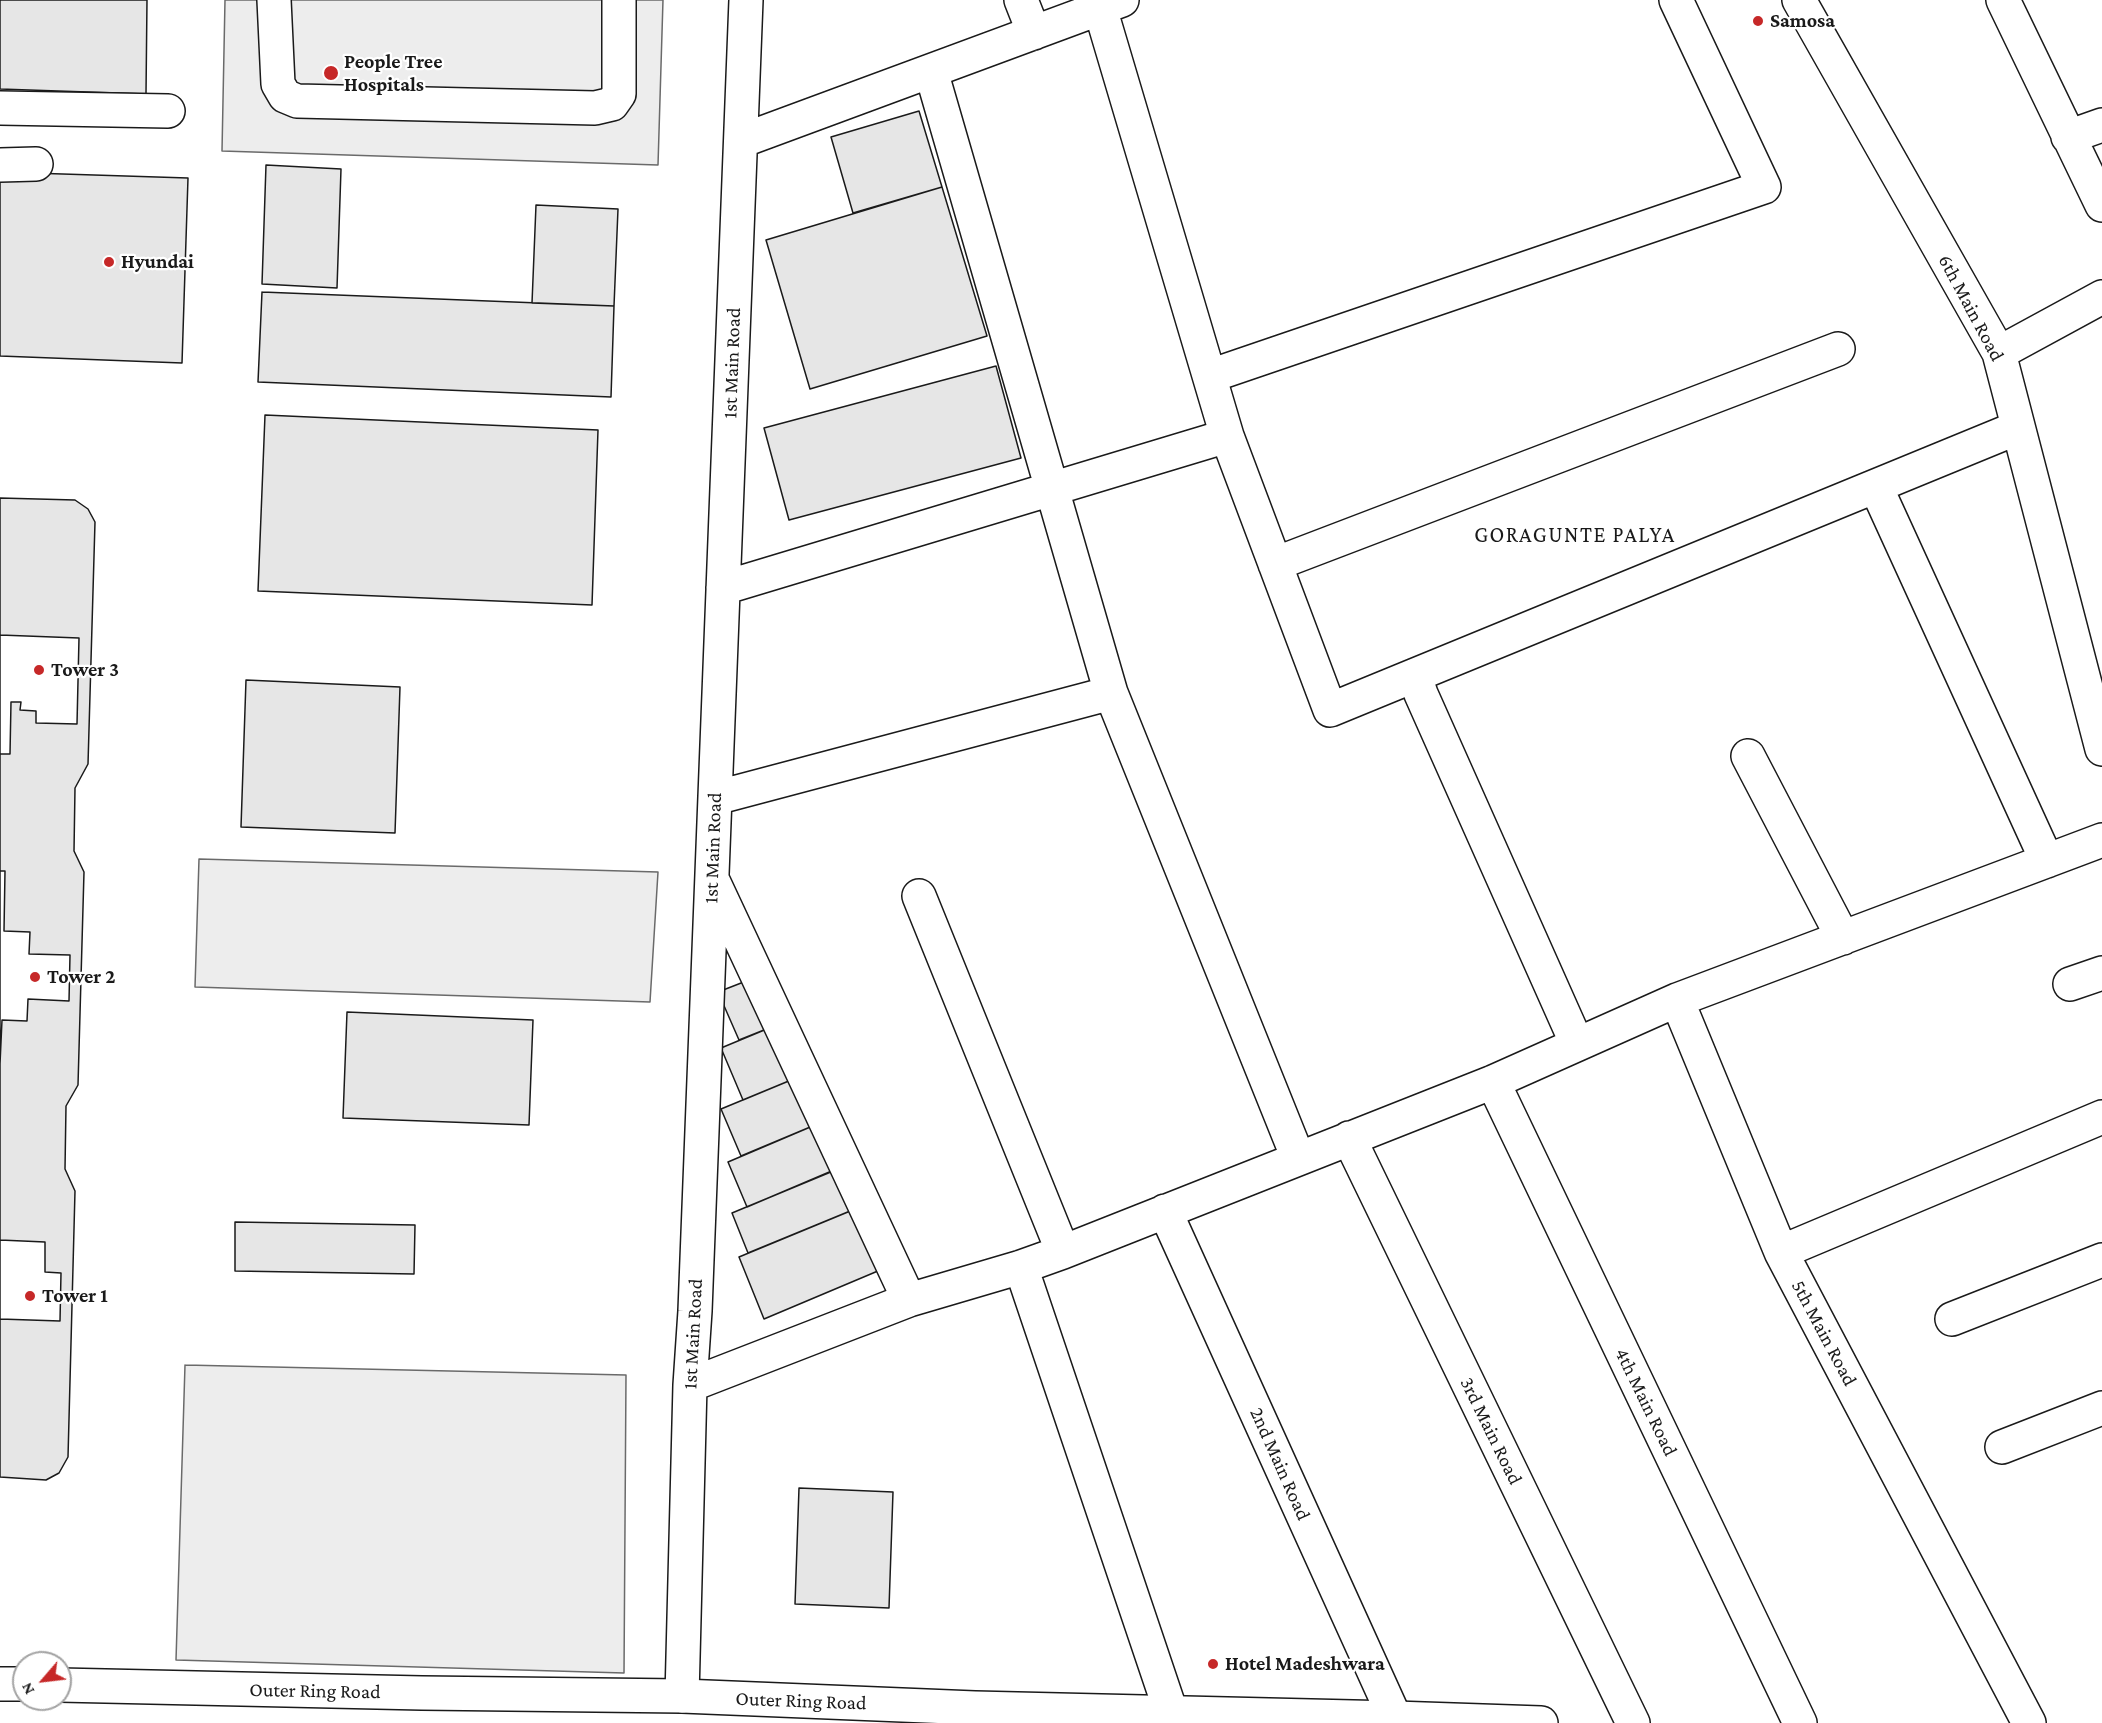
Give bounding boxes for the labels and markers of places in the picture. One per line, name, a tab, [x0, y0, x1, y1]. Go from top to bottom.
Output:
place label: Samosa	[1770, 9, 1835, 33]
marker: Samosa	[1751, 14, 1765, 28]
place label: People Tree Hospitals	[344, 50, 442, 97]
marker: People Tree Hospitals	[322, 64, 340, 82]
place label: Hyundai	[121, 250, 194, 274]
marker: Hyundai	[102, 255, 116, 269]
place label: Tower 3	[51, 658, 119, 682]
marker: Tower 3	[32, 663, 46, 677]
place label: Tower 2	[47, 965, 115, 989]
marker: Tower 2	[28, 970, 42, 984]
place label: Tower 1	[42, 1284, 108, 1308]
marker: Tower 1	[23, 1289, 37, 1303]
place label: Hotel Madeshwara	[1225, 1652, 1385, 1676]
marker: Hotel Madeshwara	[1206, 1657, 1220, 1671]

